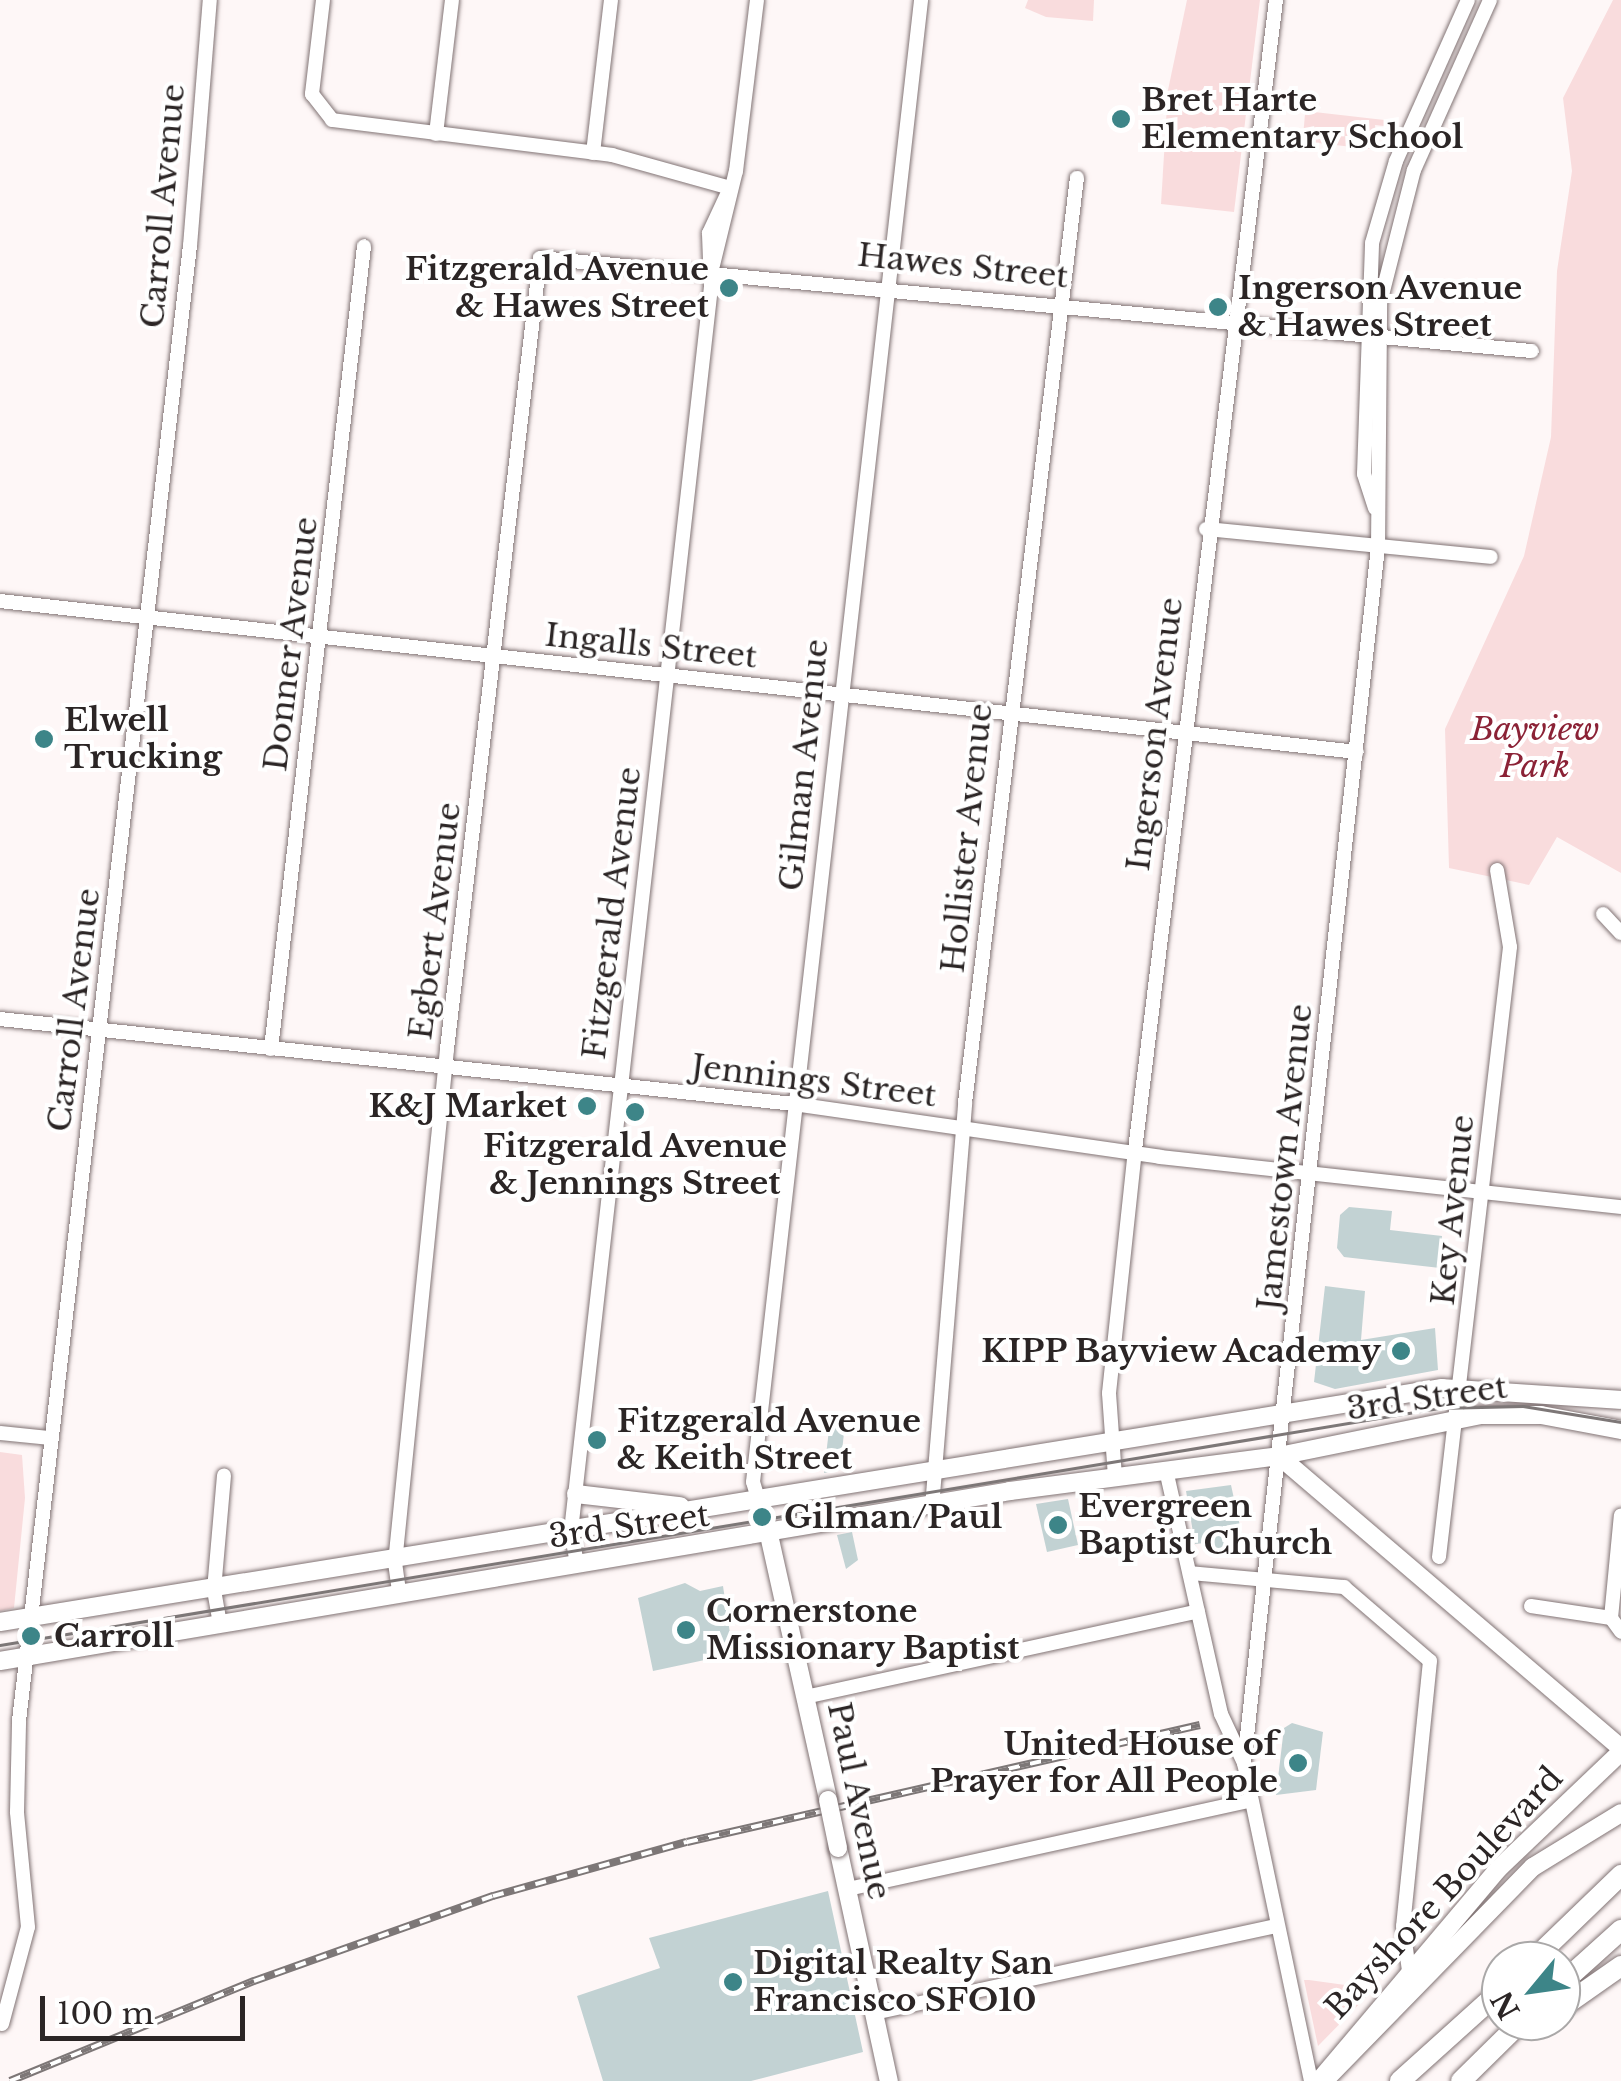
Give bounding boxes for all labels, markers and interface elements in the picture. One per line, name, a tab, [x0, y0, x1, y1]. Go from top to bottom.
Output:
street label: Carroll Avenue	[133, 82, 193, 330]
place label: Bret Harte Elementary School	[1141, 82, 1464, 157]
marker: Bret Harte Elementary School	[1110, 108, 1132, 130]
street label: Hawes Street	[856, 236, 1070, 296]
place label: Fitzgerald Avenue & Hawes Street	[404, 251, 709, 326]
place label: Ingerson Avenue & Hawes Street	[1238, 270, 1524, 345]
marker: Fitzgerald Avenue & Hawes Street	[718, 277, 740, 299]
marker: Ingerson Avenue & Hawes Street	[1207, 296, 1229, 318]
street label: Donner Avenue	[256, 514, 326, 774]
street label: Ingerson Avenue	[1119, 594, 1191, 874]
street label: Ingalls Street	[543, 616, 759, 676]
street label: Gilman Avenue	[772, 637, 836, 893]
street label: Hollister Avenue	[934, 700, 1000, 976]
place label: Elwell Trucking	[64, 702, 222, 777]
park label: Bayview Park	[1470, 711, 1600, 786]
marker: Elwell Trucking	[33, 728, 55, 750]
street label: Fitzgerald Avenue	[575, 764, 649, 1062]
street label: Egbert Avenue	[401, 800, 469, 1042]
street label: Carroll Avenue	[40, 885, 108, 1135]
street label: Jamestown Avenue	[1250, 1001, 1320, 1313]
street label: Jennings Street	[689, 1047, 939, 1115]
place label: K&J Market	[368, 1087, 567, 1125]
marker: K&J Market	[576, 1095, 598, 1117]
marker: Fitzgerald Avenue & Jennings Street	[624, 1101, 646, 1123]
street label: Key Avenue	[1424, 1112, 1482, 1308]
place label: Fitzgerald Avenue & Jennings Street	[482, 1128, 788, 1203]
place label: KIPP Bayview Academy	[978, 1332, 1381, 1370]
marker: KIPP Bayview Academy	[1390, 1340, 1412, 1362]
street label: 3rd Street	[1344, 1368, 1510, 1428]
place label: Fitzgerald Avenue & Keith Street	[617, 1403, 922, 1478]
marker: Fitzgerald Avenue & Keith Street	[586, 1429, 608, 1451]
place label: Evergreen Baptist Church	[1078, 1488, 1332, 1563]
street label: 3rd Street	[546, 1496, 712, 1556]
place label: Gilman/Paul	[784, 1498, 1002, 1536]
marker: Gilman/Paul	[749, 1504, 775, 1530]
marker: Evergreen Baptist Church	[1047, 1514, 1069, 1536]
place label: Cornerstone Missionary Baptist	[706, 1593, 1021, 1668]
place label: Carroll	[54, 1617, 174, 1655]
marker: Cornerstone Missionary Baptist	[675, 1619, 697, 1641]
marker: Carroll	[18, 1623, 44, 1649]
street label: Paul Avenue	[819, 1698, 899, 1904]
place label: United House of Prayer for All People	[928, 1726, 1278, 1801]
marker: United House of Prayer for All People	[1287, 1752, 1309, 1774]
street label: Bayshore Boulevard	[1317, 1759, 1571, 2027]
north arrow	[1481, 1941, 1581, 2041]
place label: Digital Realty San Francisco SFO10	[753, 1945, 1054, 2020]
marker: Digital Realty San Francisco SFO10	[722, 1971, 744, 1993]
scale bar	[45, 1976, 250, 2038]
text: N	[1484, 1985, 1528, 2025]
text: 100 m	[57, 1995, 154, 2032]

